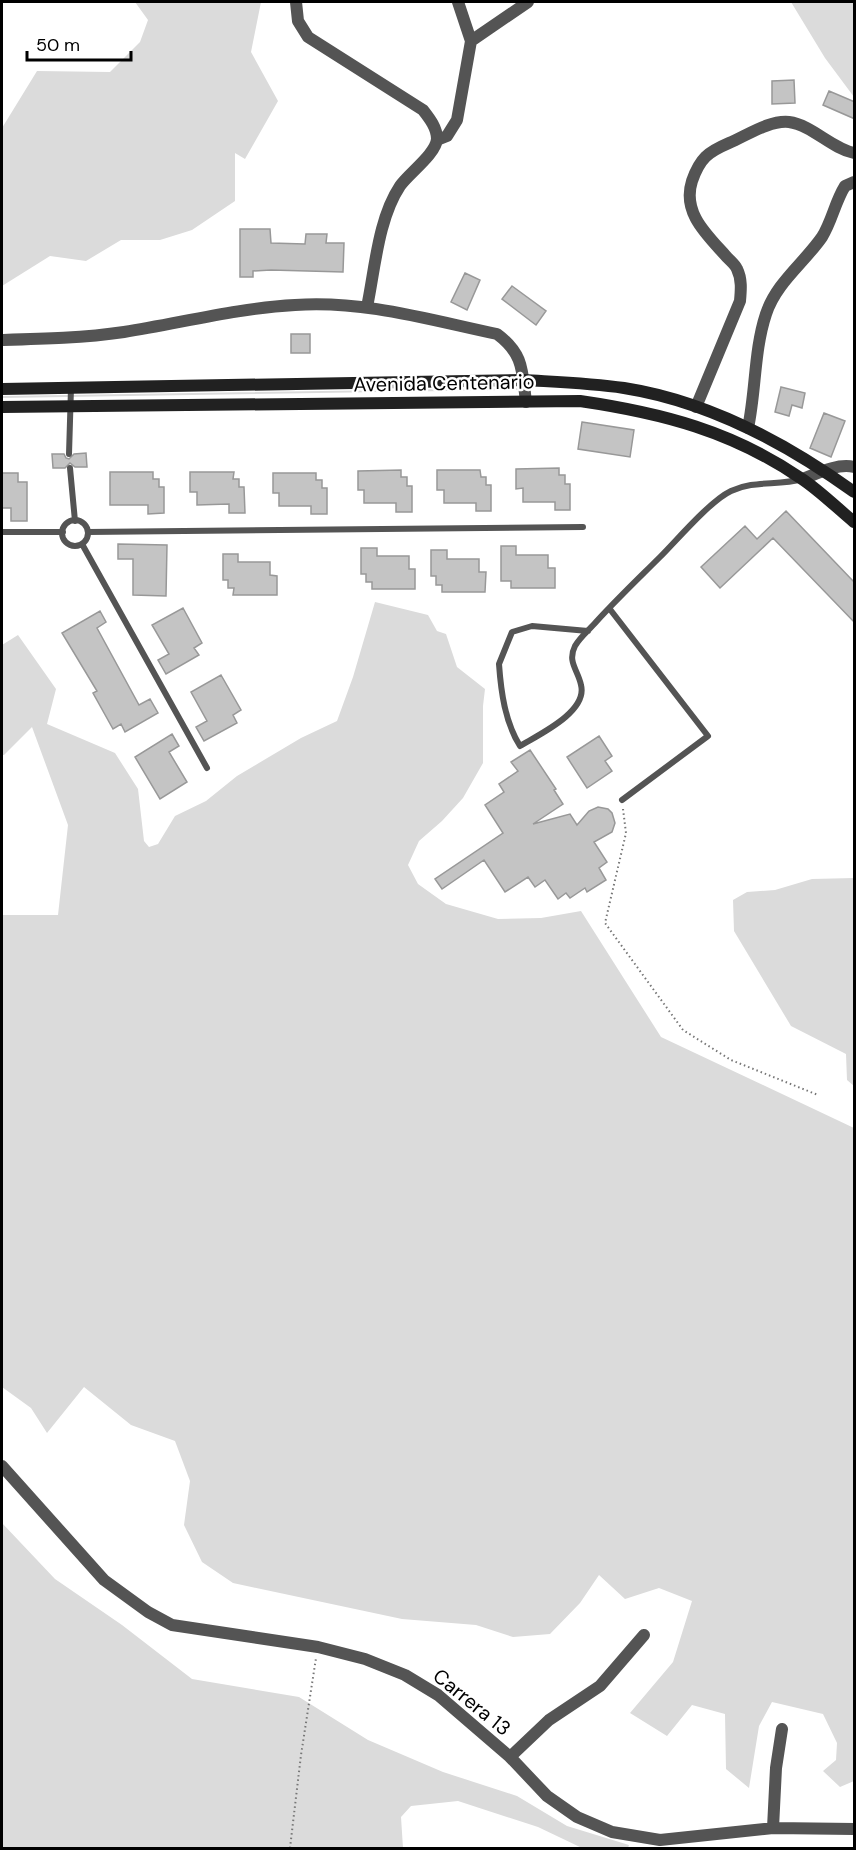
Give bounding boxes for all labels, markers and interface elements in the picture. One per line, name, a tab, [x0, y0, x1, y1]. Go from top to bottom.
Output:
scale bar	[27, 24, 130, 62]
text: 50 m	[36, 33, 80, 57]
street label: Avenida Centenario	[353, 368, 535, 398]
street label: Carrera 13	[428, 1663, 516, 1741]

